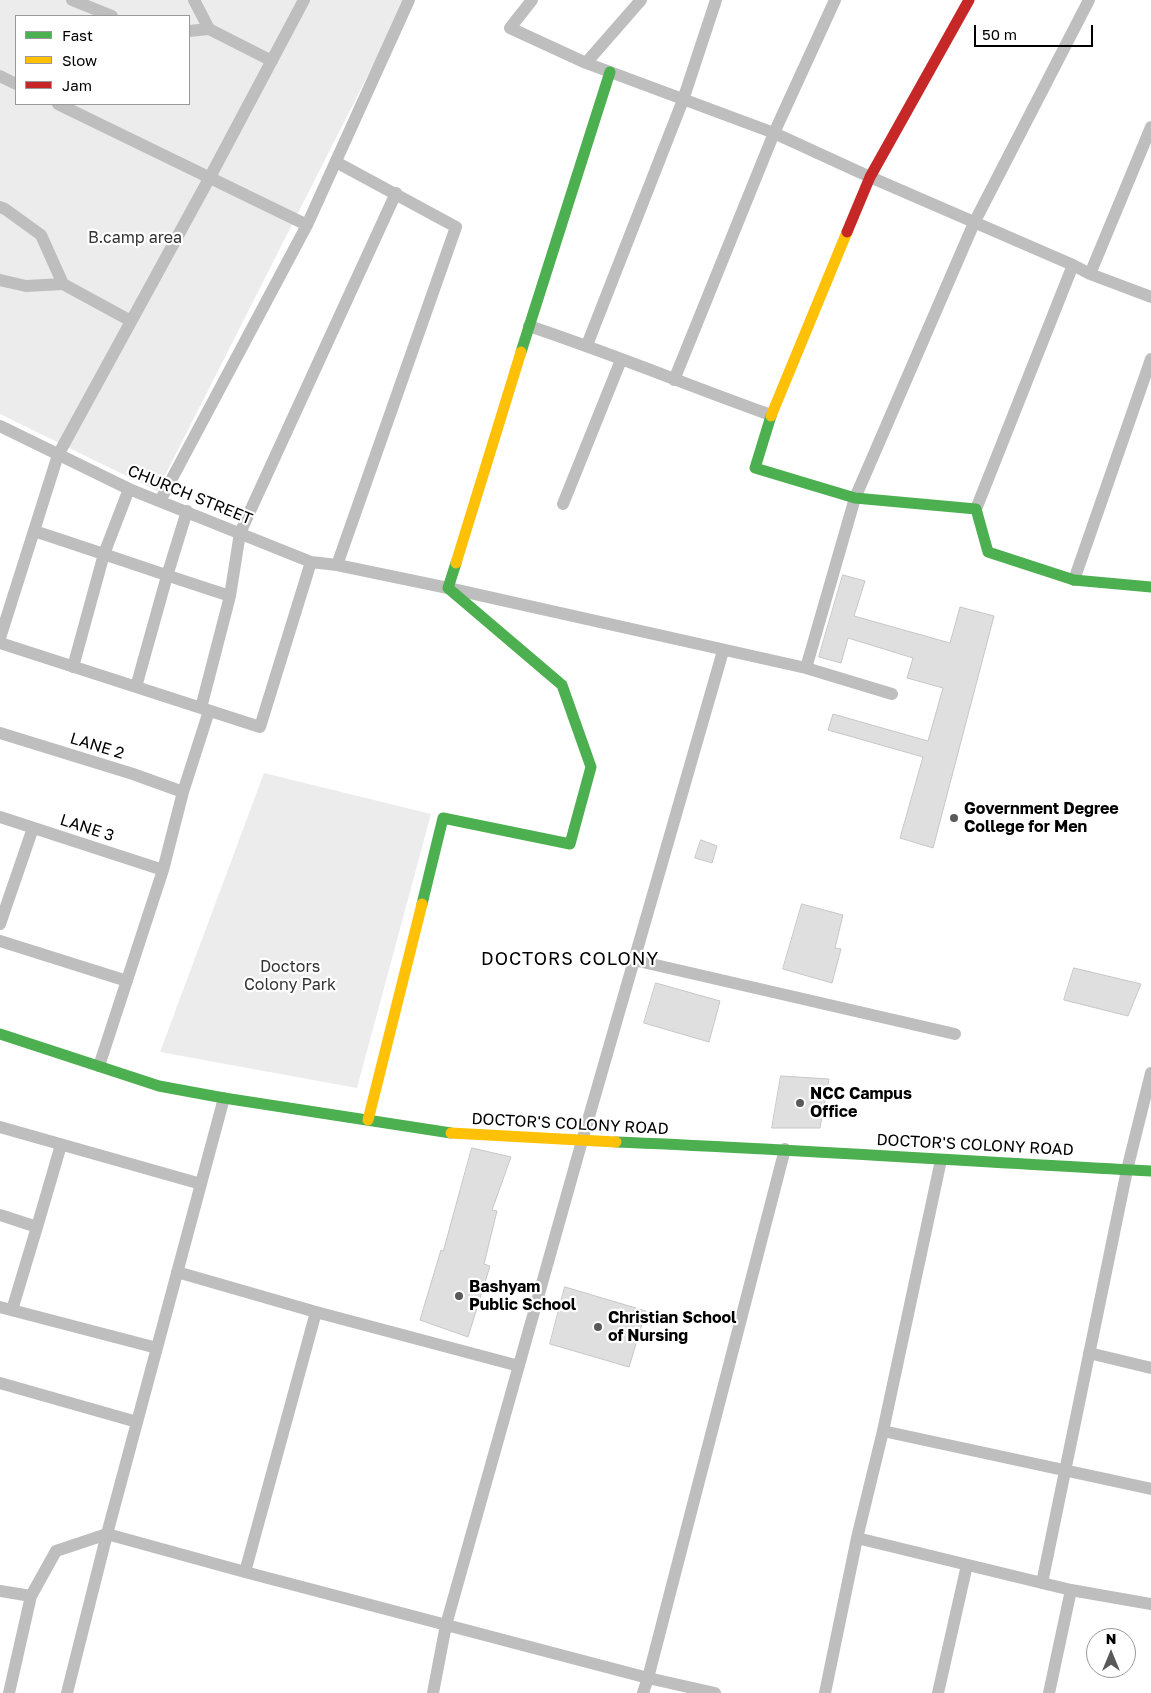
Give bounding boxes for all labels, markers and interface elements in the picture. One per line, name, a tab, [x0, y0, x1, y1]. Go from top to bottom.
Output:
legend	[15, 15, 190, 105]
scale bar	[976, 15, 1095, 47]
text: 50 m	[982, 25, 1017, 43]
text: Fast	[62, 26, 93, 44]
text: Slow	[62, 51, 97, 69]
text: Jam	[62, 76, 92, 94]
park label: B.camp area	[88, 228, 182, 248]
street label: CHURCH STREET	[125, 461, 255, 529]
street label: LANE 2	[68, 729, 126, 763]
place label: Government Degree College for Men	[964, 799, 1119, 837]
street label: LANE 3	[58, 810, 116, 846]
marker: Government Degree College for Men	[948, 812, 960, 824]
district label: DOCTORS COLONY	[479, 948, 661, 970]
park label: Doctors Colony Park	[244, 957, 336, 995]
place label: NCC Campus Office	[810, 1084, 912, 1122]
marker: NCC Campus Office	[794, 1097, 806, 1109]
street label: DOCTOR'S COLONY ROAD	[471, 1109, 669, 1139]
street label: DOCTOR'S COLONY ROAD	[876, 1130, 1074, 1160]
place label: Bashyam Public School	[469, 1277, 576, 1315]
marker: Bashyam Public School	[453, 1290, 465, 1302]
place label: Christian School of Nursing	[608, 1308, 736, 1346]
marker: Christian School of Nursing	[592, 1321, 604, 1333]
north arrow	[1086, 1628, 1136, 1678]
text: N	[1106, 1630, 1116, 1647]

